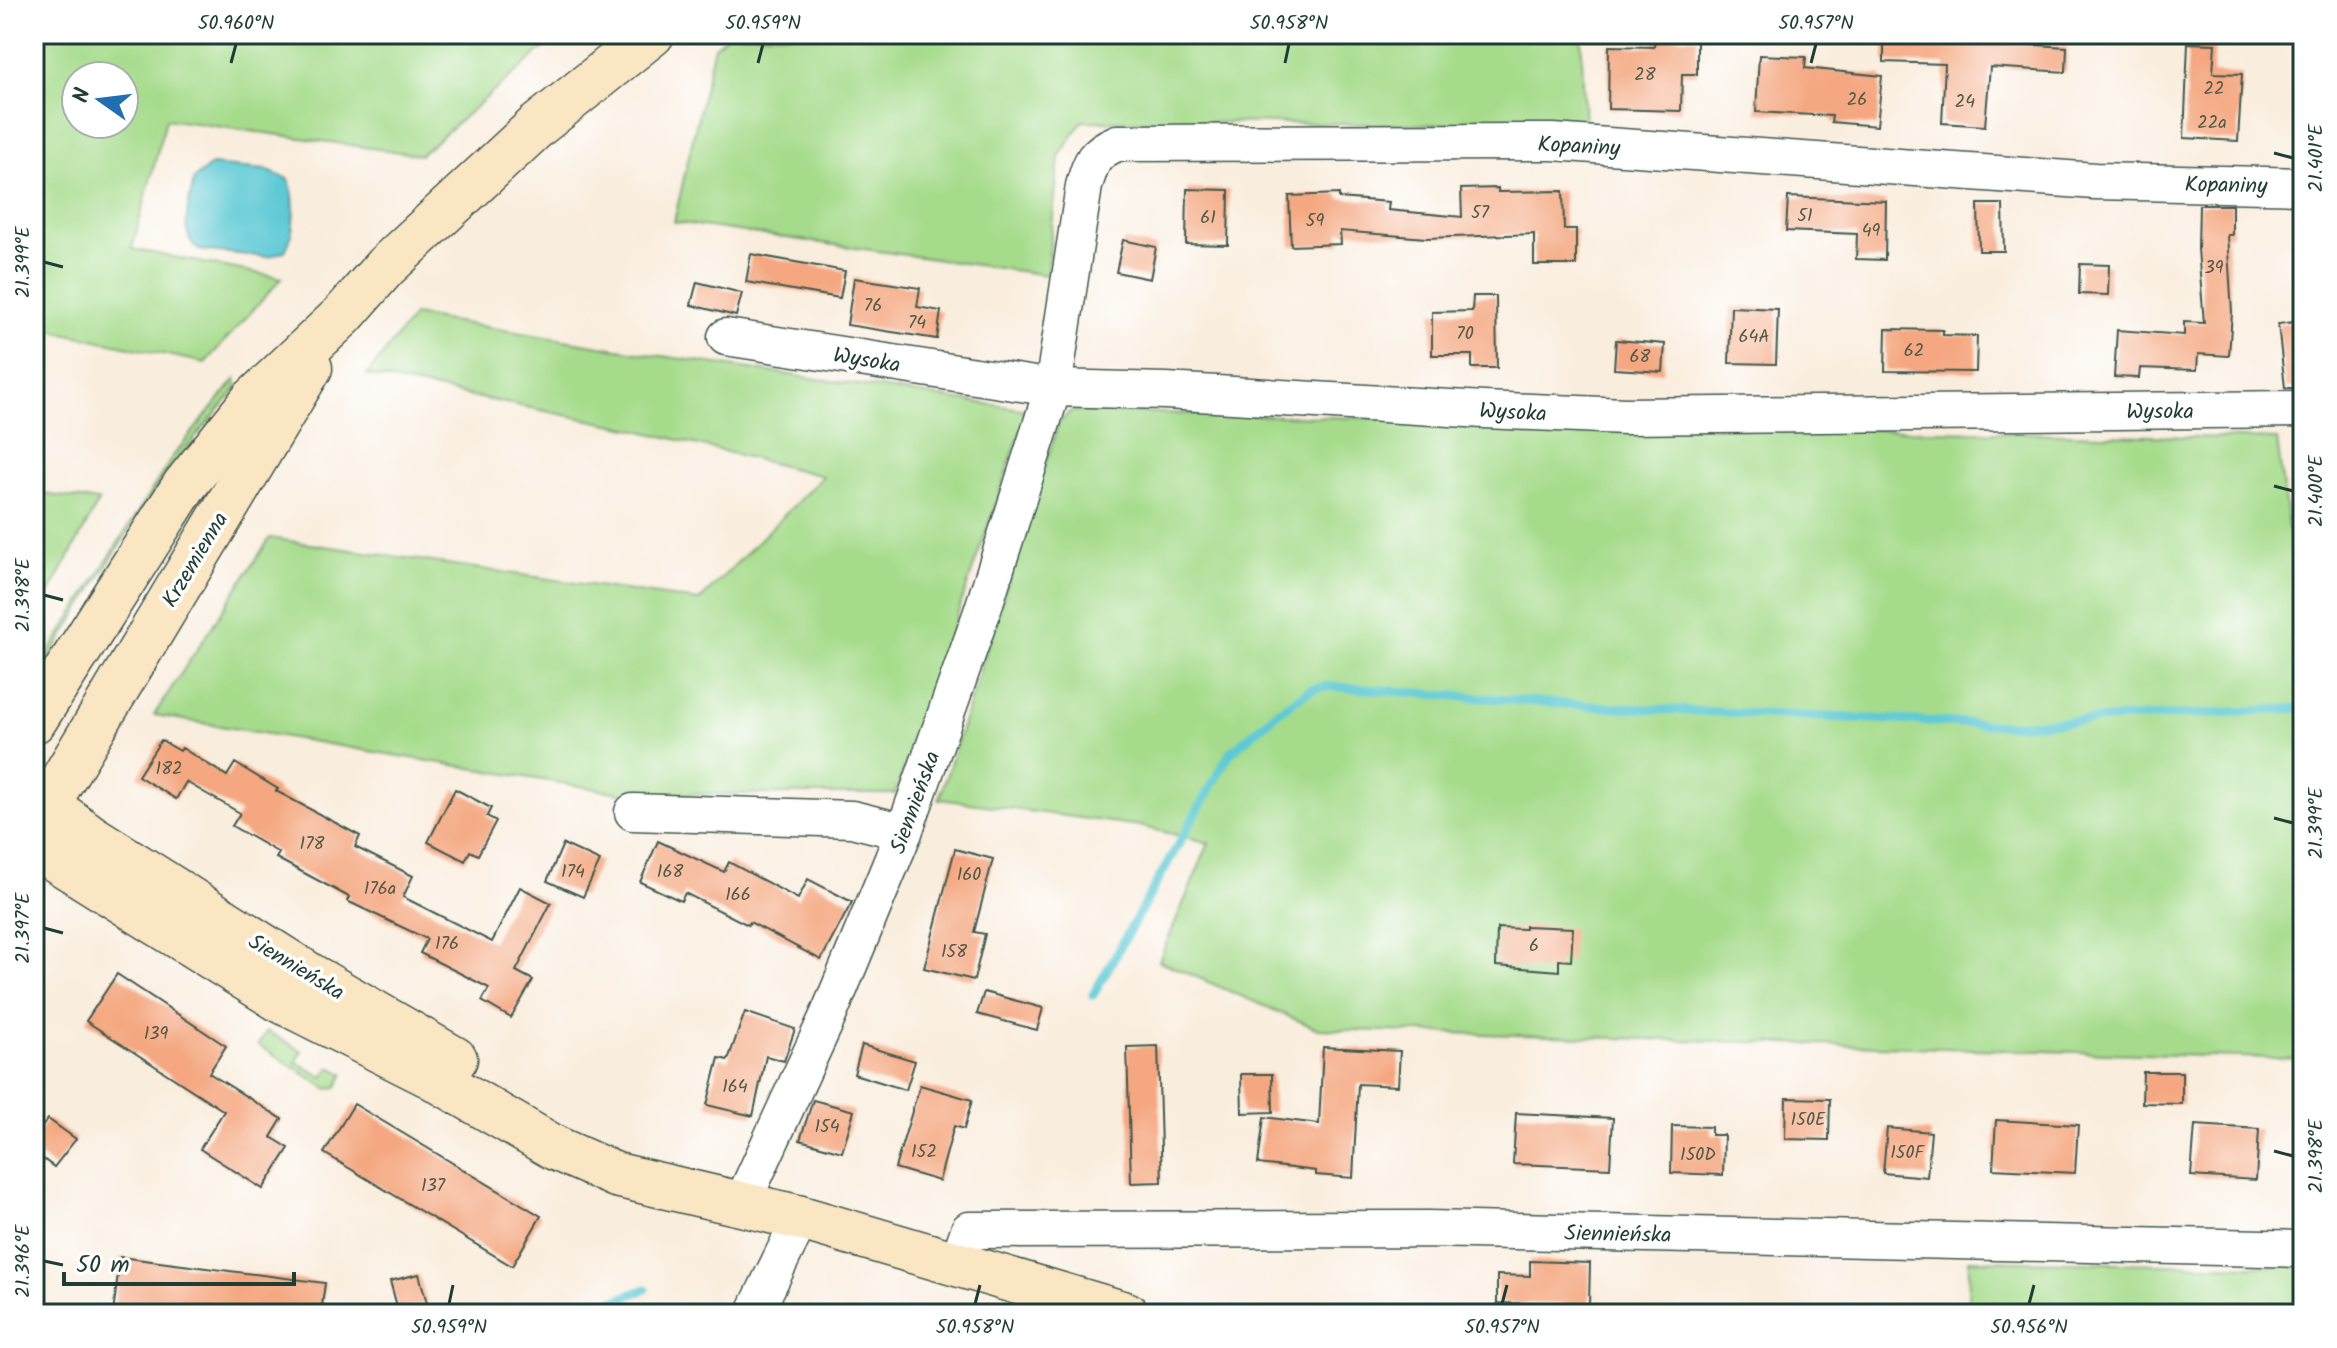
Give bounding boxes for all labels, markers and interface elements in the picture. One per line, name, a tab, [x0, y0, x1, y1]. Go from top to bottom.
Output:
text: 50.960°N	[198, 8, 274, 40]
text: 50.959°N	[725, 8, 801, 40]
text: 50.958°N	[1250, 8, 1328, 40]
text: 50.957°N	[1778, 8, 1854, 40]
north arrow	[60, 60, 140, 140]
house number: 28	[1634, 61, 1656, 90]
house number: 22	[2204, 75, 2224, 104]
text: N	[64, 85, 102, 107]
house number: 26	[1847, 86, 1867, 115]
house number: 24	[1955, 88, 1975, 117]
house number: 22a	[2197, 109, 2227, 138]
text: 21.401°E	[2301, 122, 2333, 192]
street label: Kopaniny	[1537, 128, 1622, 167]
street label: Kopaniny	[2184, 168, 2268, 205]
house number: 57	[1471, 199, 1490, 228]
house number: 51	[1797, 202, 1813, 231]
house number: 61	[1200, 204, 1216, 233]
house number: 59	[1306, 207, 1324, 236]
house number: 49	[1862, 217, 1881, 246]
text: 21.399°E	[8, 225, 40, 298]
house number: 39	[2204, 254, 2224, 283]
house number: 76	[864, 292, 882, 321]
house number: 74	[908, 309, 926, 338]
house number: 70	[1456, 320, 1474, 349]
house number: 64A	[1739, 323, 1769, 352]
house number: 62	[1904, 337, 1924, 366]
street label: Wysoka	[831, 339, 903, 384]
house number: 68	[1630, 343, 1651, 372]
street label: Wysoka	[1478, 394, 1547, 433]
street label: Wysoka	[2126, 395, 2194, 430]
text: 21.400°E	[2301, 454, 2333, 527]
street label: Krzemienna	[154, 506, 239, 615]
text: 21.398°E	[8, 557, 40, 632]
street label: Siennieńska	[882, 747, 951, 859]
house number: 182	[156, 755, 182, 784]
text: 21.399°E	[2301, 786, 2333, 859]
house number: 178	[300, 830, 325, 859]
house number: 174	[561, 858, 585, 887]
house number: 168	[657, 858, 683, 887]
house number: 160	[957, 861, 981, 890]
house number: 176a	[364, 875, 396, 904]
house number: 166	[725, 881, 751, 910]
text: 21.397°E	[8, 891, 40, 964]
street label: Siennieńska	[241, 926, 351, 1011]
house number: 176	[435, 930, 459, 959]
house number: 6	[1529, 932, 1539, 961]
house number: 158	[941, 938, 967, 967]
house number: 139	[144, 1020, 169, 1049]
house number: 164	[722, 1073, 748, 1102]
house number: 150E	[1791, 1106, 1826, 1135]
house number: 154	[814, 1113, 840, 1142]
text: 21.398°E	[2301, 1118, 2333, 1193]
house number: 152	[911, 1138, 937, 1167]
house number: 150F	[1890, 1139, 1925, 1168]
house number: 150D	[1680, 1141, 1716, 1170]
house number: 137	[421, 1172, 446, 1201]
street label: Siennieńska	[1564, 1217, 1672, 1254]
text: 21.396°E	[8, 1223, 40, 1298]
scale bar	[64, 1236, 294, 1286]
text: 50 m	[76, 1246, 130, 1285]
text: 50.959°N	[411, 1312, 487, 1344]
text: 50.958°N	[936, 1312, 1014, 1344]
text: 50.957°N	[1464, 1312, 1540, 1344]
text: 50.956°N	[1990, 1312, 2068, 1344]

